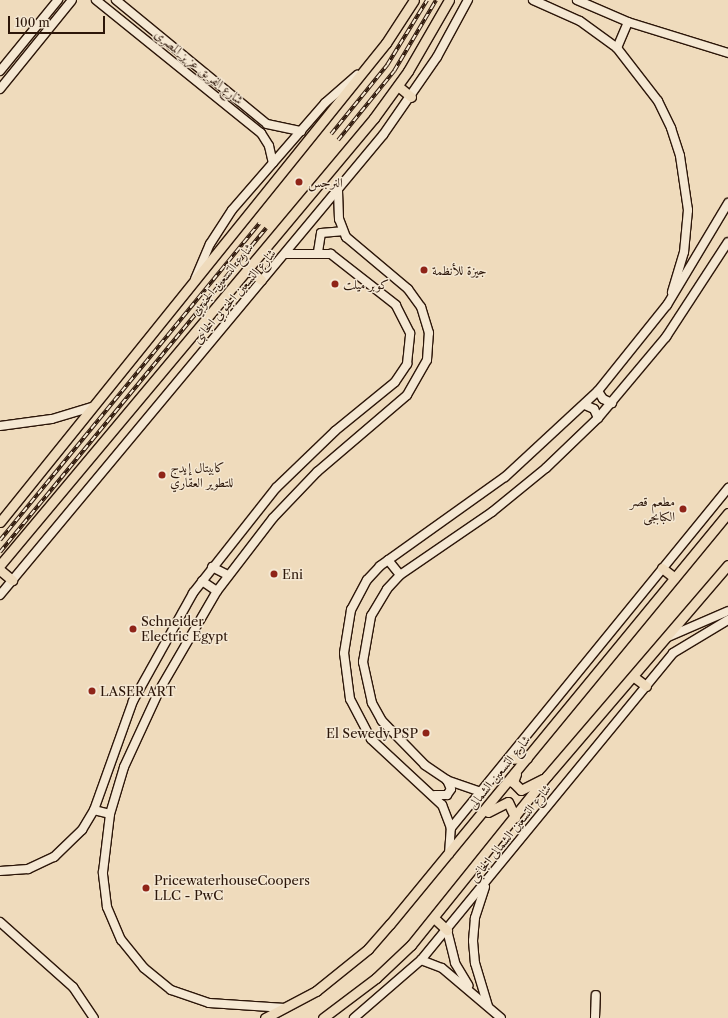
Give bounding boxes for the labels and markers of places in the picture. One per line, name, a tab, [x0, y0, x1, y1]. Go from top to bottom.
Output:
place label: النرجس	[308, 174, 343, 190]
marker: النرجس	[293, 176, 305, 188]
place label: جيزة للأنظمة	[432, 262, 487, 278]
marker: جيزة للأنظمة	[419, 265, 429, 275]
place label: كوبر ميلت	[343, 276, 389, 292]
marker: كوبر ميلت	[330, 279, 340, 289]
place label: كابيتال إيدج للتطوير العقاري	[170, 460, 233, 491]
marker: كابيتال إيدج للتطوير العقاري	[157, 470, 167, 480]
place label: مطعم قصر الكبابجى	[630, 494, 675, 525]
marker: مطعم قصر الكبابجى	[678, 504, 688, 514]
place label: Eni	[282, 566, 303, 582]
marker: Eni	[269, 569, 279, 579]
place label: Schneider Electric Egypt	[141, 614, 228, 645]
marker: Schneider Electric Egypt	[128, 624, 138, 634]
place label: LASER ART	[100, 683, 176, 699]
marker: LASER ART	[87, 686, 97, 696]
place label: El Sewedy PSP	[326, 725, 418, 741]
marker: El Sewedy PSP	[421, 728, 431, 738]
place label: PricewaterhouseCoopers LLC - PwC	[154, 873, 310, 904]
marker: PricewaterhouseCoopers LLC - PwC	[141, 883, 151, 893]

